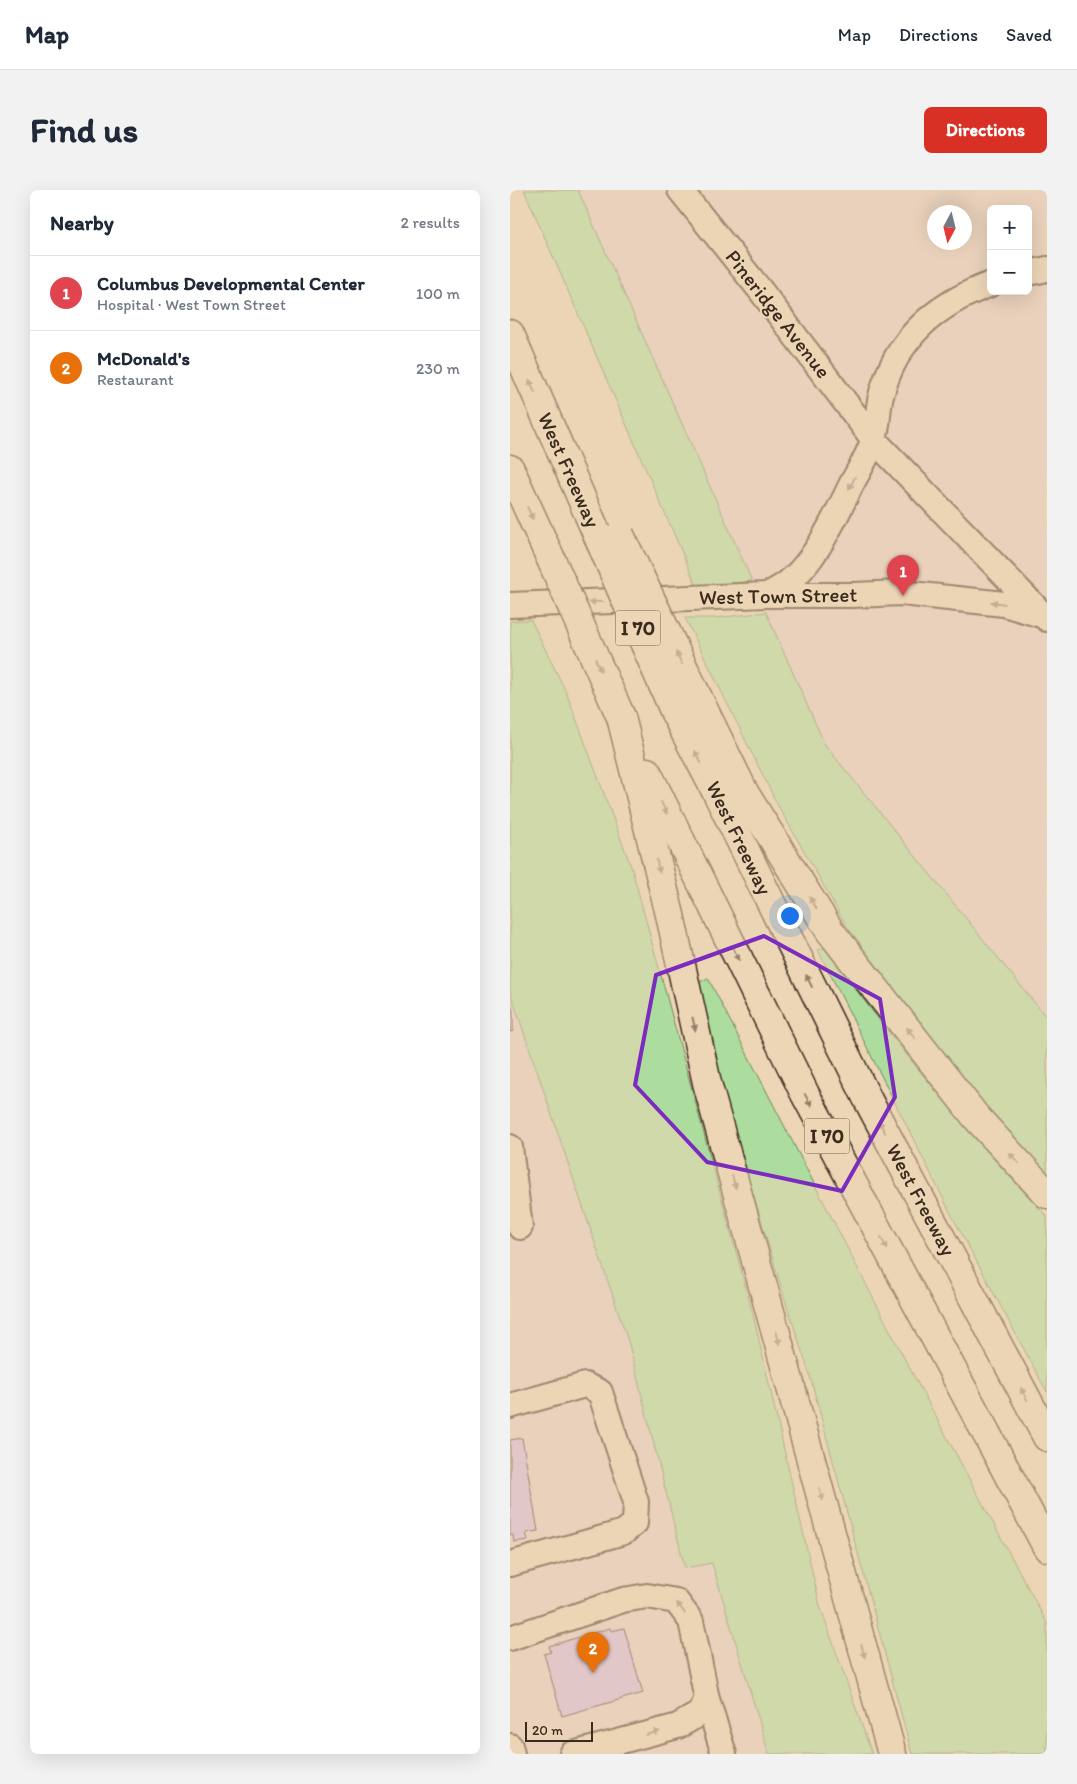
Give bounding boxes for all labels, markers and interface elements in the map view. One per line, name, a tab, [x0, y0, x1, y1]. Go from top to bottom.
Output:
text: Map	[25, 20, 69, 49]
text: Map	[838, 24, 871, 46]
text: Directions	[899, 24, 978, 46]
text: Saved	[1006, 24, 1052, 46]
button: Directions	[924, 107, 1047, 153]
text: Find us	[30, 109, 138, 151]
north arrow	[927, 205, 972, 250]
map controls	[987, 205, 1032, 295]
button: +	[987, 205, 1032, 250]
text: Nearby	[50, 210, 114, 235]
text: 2 results	[400, 213, 460, 232]
street label: Pineridge Avenue	[720, 244, 836, 383]
button: −	[987, 250, 1032, 295]
text: Columbus Developmental Center	[97, 272, 365, 295]
text: 1	[62, 284, 70, 303]
text: 100 m	[416, 284, 460, 303]
text: Hospital · West Town Street	[97, 295, 286, 314]
text: McDonald's	[97, 347, 190, 370]
text: 2	[62, 359, 70, 378]
text: 230 m	[416, 359, 460, 378]
text: Restaurant	[97, 370, 174, 389]
one-way arrow	[528, 379, 536, 393]
street label: West Freeway	[533, 408, 606, 531]
one-way arrow	[848, 476, 856, 490]
one-way arrow	[526, 506, 534, 520]
pin: 1	[887, 555, 919, 596]
street label: West Town Street	[699, 582, 858, 609]
one-way arrow	[588, 598, 604, 606]
one-way arrow	[989, 599, 1005, 607]
road number: I 70	[616, 610, 660, 646]
one-way arrow	[674, 651, 682, 665]
one-way arrow	[595, 658, 603, 672]
one-way arrow	[694, 750, 702, 765]
street label: West Freeway	[701, 777, 778, 899]
one-way arrow	[660, 801, 668, 815]
one-way arrow	[654, 859, 662, 874]
one-way arrow	[808, 897, 818, 910]
your location	[777, 903, 803, 929]
one-way arrow	[732, 947, 740, 961]
one-way arrow	[805, 974, 813, 988]
one-way arrow	[690, 1017, 698, 1032]
one-way arrow	[905, 1027, 916, 1040]
one-way arrow	[804, 1093, 812, 1107]
road number: I 70	[804, 1118, 850, 1154]
one-way arrow	[878, 1119, 886, 1134]
street label: West Freeway	[881, 1139, 962, 1260]
one-way arrow	[1008, 1153, 1020, 1165]
one-way arrow	[731, 1174, 739, 1189]
one-way arrow	[880, 1236, 888, 1251]
one-way arrow	[774, 1331, 782, 1346]
one-way arrow	[1020, 1386, 1028, 1401]
one-way arrow	[817, 1487, 825, 1502]
one-way arrow	[676, 1601, 686, 1615]
pin: 2	[577, 1632, 609, 1673]
one-way arrow	[860, 1643, 868, 1658]
scale bar	[525, 1719, 592, 1742]
text: 20 m	[532, 1722, 563, 1739]
one-way arrow	[646, 1728, 661, 1736]

